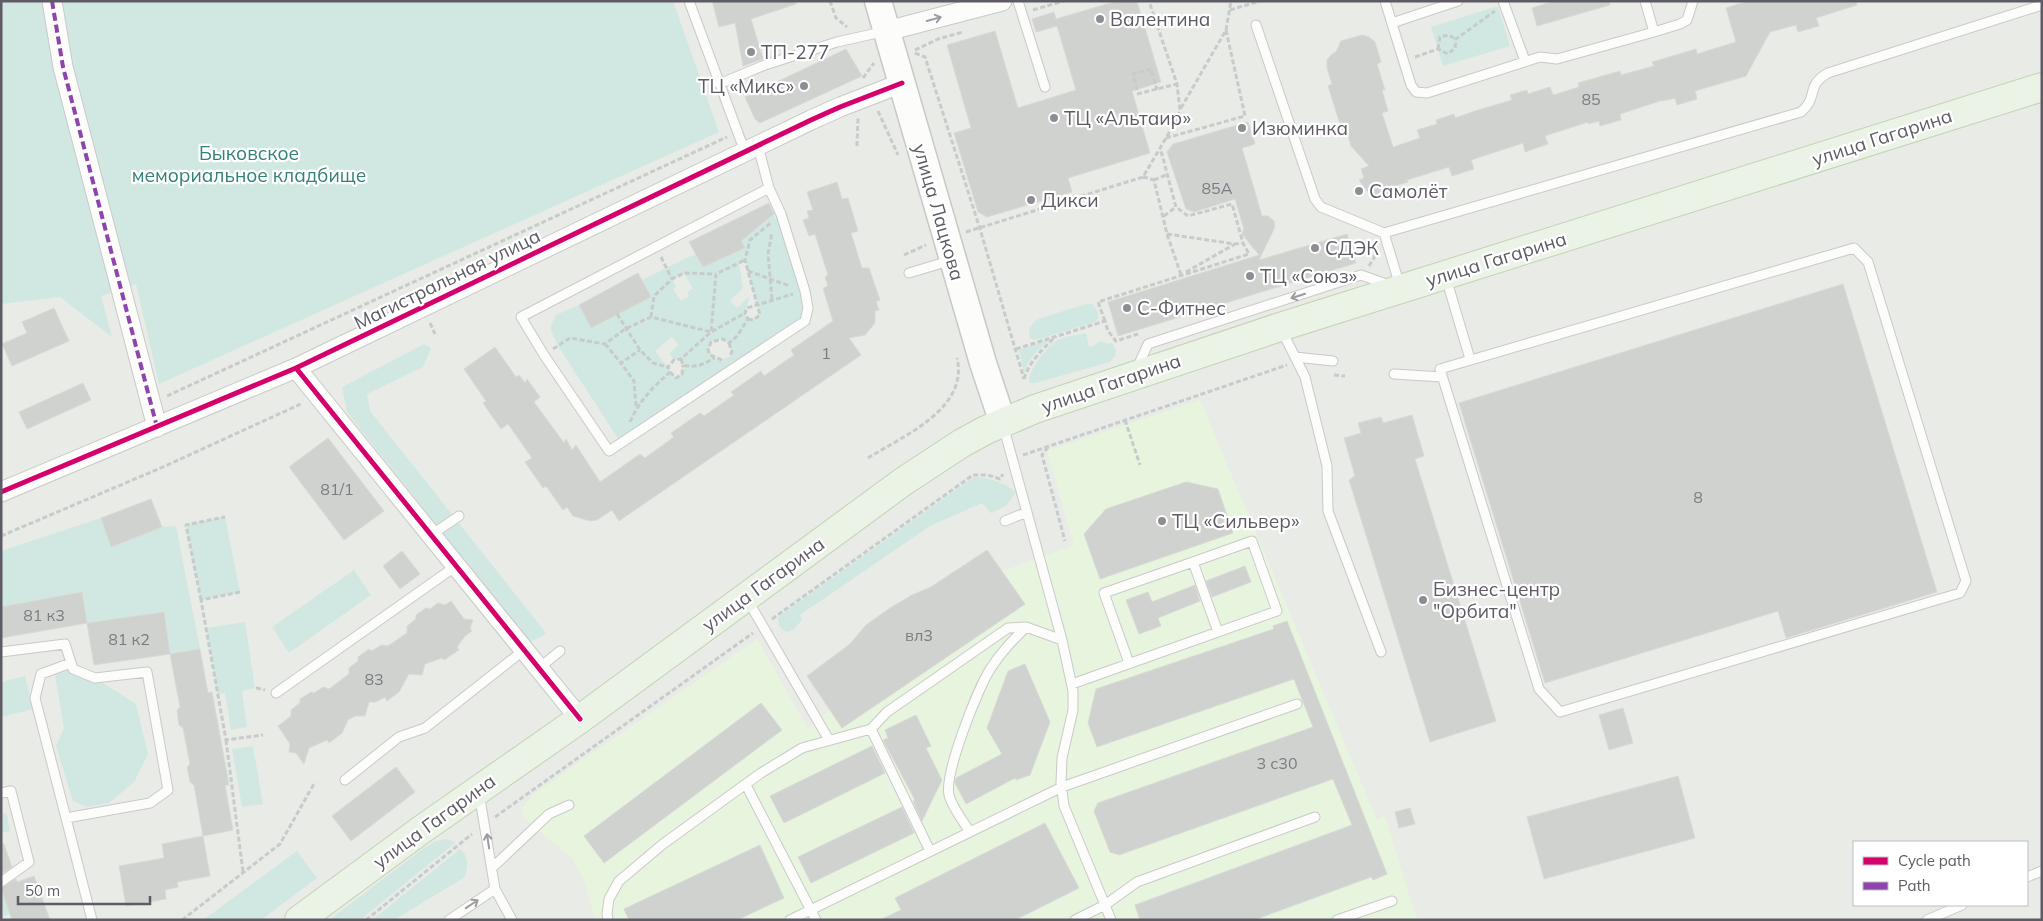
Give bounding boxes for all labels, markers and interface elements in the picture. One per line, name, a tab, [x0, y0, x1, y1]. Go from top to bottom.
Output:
place label: Валентина	[1110, 7, 1210, 31]
marker: Валентина	[1094, 13, 1106, 25]
one-way arrow	[926, 14, 942, 23]
place label: ТП-277	[761, 40, 829, 64]
marker: ТП-277	[745, 46, 757, 58]
place label: ТЦ «Микс»	[698, 74, 794, 98]
marker: ТЦ «Микс»	[798, 80, 810, 92]
house number: 85	[1581, 89, 1601, 109]
street label: улица Гагарина	[1809, 103, 1955, 171]
place label: ТЦ «Альтаир»	[1064, 106, 1191, 130]
marker: ТЦ «Альтаир»	[1048, 112, 1060, 124]
place label: Изюминка	[1252, 116, 1348, 140]
marker: Изюминка	[1236, 122, 1248, 134]
park label: Быковское мемориальное кладбище	[132, 141, 366, 187]
street label: улица Лацкова	[908, 141, 970, 283]
house number: 85А	[1202, 178, 1233, 198]
place label: Самолёт	[1369, 179, 1448, 203]
marker: Самолёт	[1353, 185, 1365, 197]
place label: Дикси	[1041, 188, 1099, 212]
marker: Дикси	[1025, 194, 1037, 206]
street label: Магистральная улица	[350, 223, 544, 335]
street label: улица Гагарина	[1423, 226, 1569, 292]
place label: СДЭК	[1325, 236, 1379, 260]
marker: СДЭК	[1309, 242, 1321, 254]
place label: ТЦ «Союз»	[1260, 264, 1357, 288]
marker: ТЦ «Союз»	[1244, 270, 1256, 282]
one-way arrow	[1290, 291, 1306, 301]
place label: С-Фитнес	[1137, 296, 1226, 320]
marker: С-Фитнес	[1121, 302, 1133, 314]
house number: 1	[821, 343, 831, 363]
street label: улица Гагарина	[1038, 348, 1184, 418]
house number: 81/1	[320, 479, 354, 499]
house number: 8	[1693, 487, 1703, 507]
place label: ТЦ «Сильвер»	[1172, 509, 1299, 533]
marker: ТЦ «Сильвер»	[1156, 515, 1168, 527]
street label: улица Гагарина	[697, 531, 829, 637]
place label: Бизнес-центр "Орбита"	[1433, 577, 1560, 623]
marker: Бизнес-центр "Орбита"	[1417, 594, 1429, 606]
house number: 81 к3	[23, 605, 65, 625]
house number: вл3	[905, 625, 933, 645]
house number: 81 к2	[108, 629, 150, 649]
house number: 83	[364, 669, 384, 689]
house number: 3 с30	[1256, 753, 1298, 773]
street label: улица Гагарина	[368, 768, 500, 874]
one-way arrow	[483, 833, 493, 849]
legend	[1853, 841, 2028, 906]
text: Cycle path	[1898, 851, 1971, 870]
scale bar	[18, 874, 150, 906]
text: Path	[1898, 876, 1930, 895]
text: 50 m	[25, 881, 60, 900]
one-way arrow	[465, 899, 479, 909]

